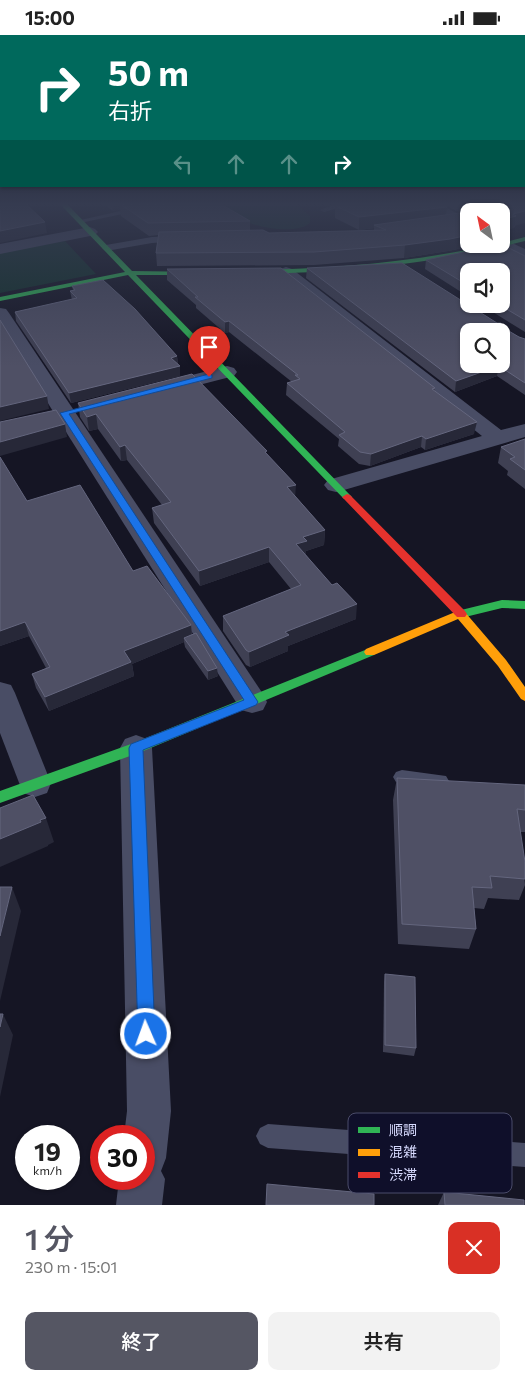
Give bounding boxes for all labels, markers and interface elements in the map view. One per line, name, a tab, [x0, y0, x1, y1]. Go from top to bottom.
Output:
text: 15:00	[25, 6, 75, 29]
text: 50 m	[108, 50, 189, 93]
icon: right	[25, 55, 90, 120]
text: 右折	[108, 97, 152, 124]
icon: left	[169, 150, 197, 178]
icon: ahead	[222, 150, 250, 178]
icon: ahead	[275, 150, 303, 178]
icon: right	[328, 150, 356, 178]
north arrow	[460, 203, 510, 253]
map controls	[460, 203, 510, 373]
button: sound	[460, 263, 510, 313]
button: search	[460, 323, 510, 373]
pin	[188, 326, 230, 377]
icon: arrive	[195, 333, 223, 361]
position arrow	[119, 1007, 171, 1059]
legend	[348, 1113, 512, 1193]
text: 順調	[389, 1121, 417, 1138]
speed limit sign: 30	[90, 1125, 155, 1190]
text: 19	[34, 1136, 61, 1166]
text: 混雑	[389, 1143, 417, 1160]
text: km/h	[33, 1163, 62, 1177]
text: 渋滞	[389, 1166, 417, 1183]
text: 1 分	[25, 1219, 74, 1256]
button: close	[448, 1222, 500, 1274]
text: 230 m · 15:01	[25, 1257, 117, 1276]
button: 終了	[25, 1312, 258, 1370]
button: 共有	[268, 1312, 500, 1370]

